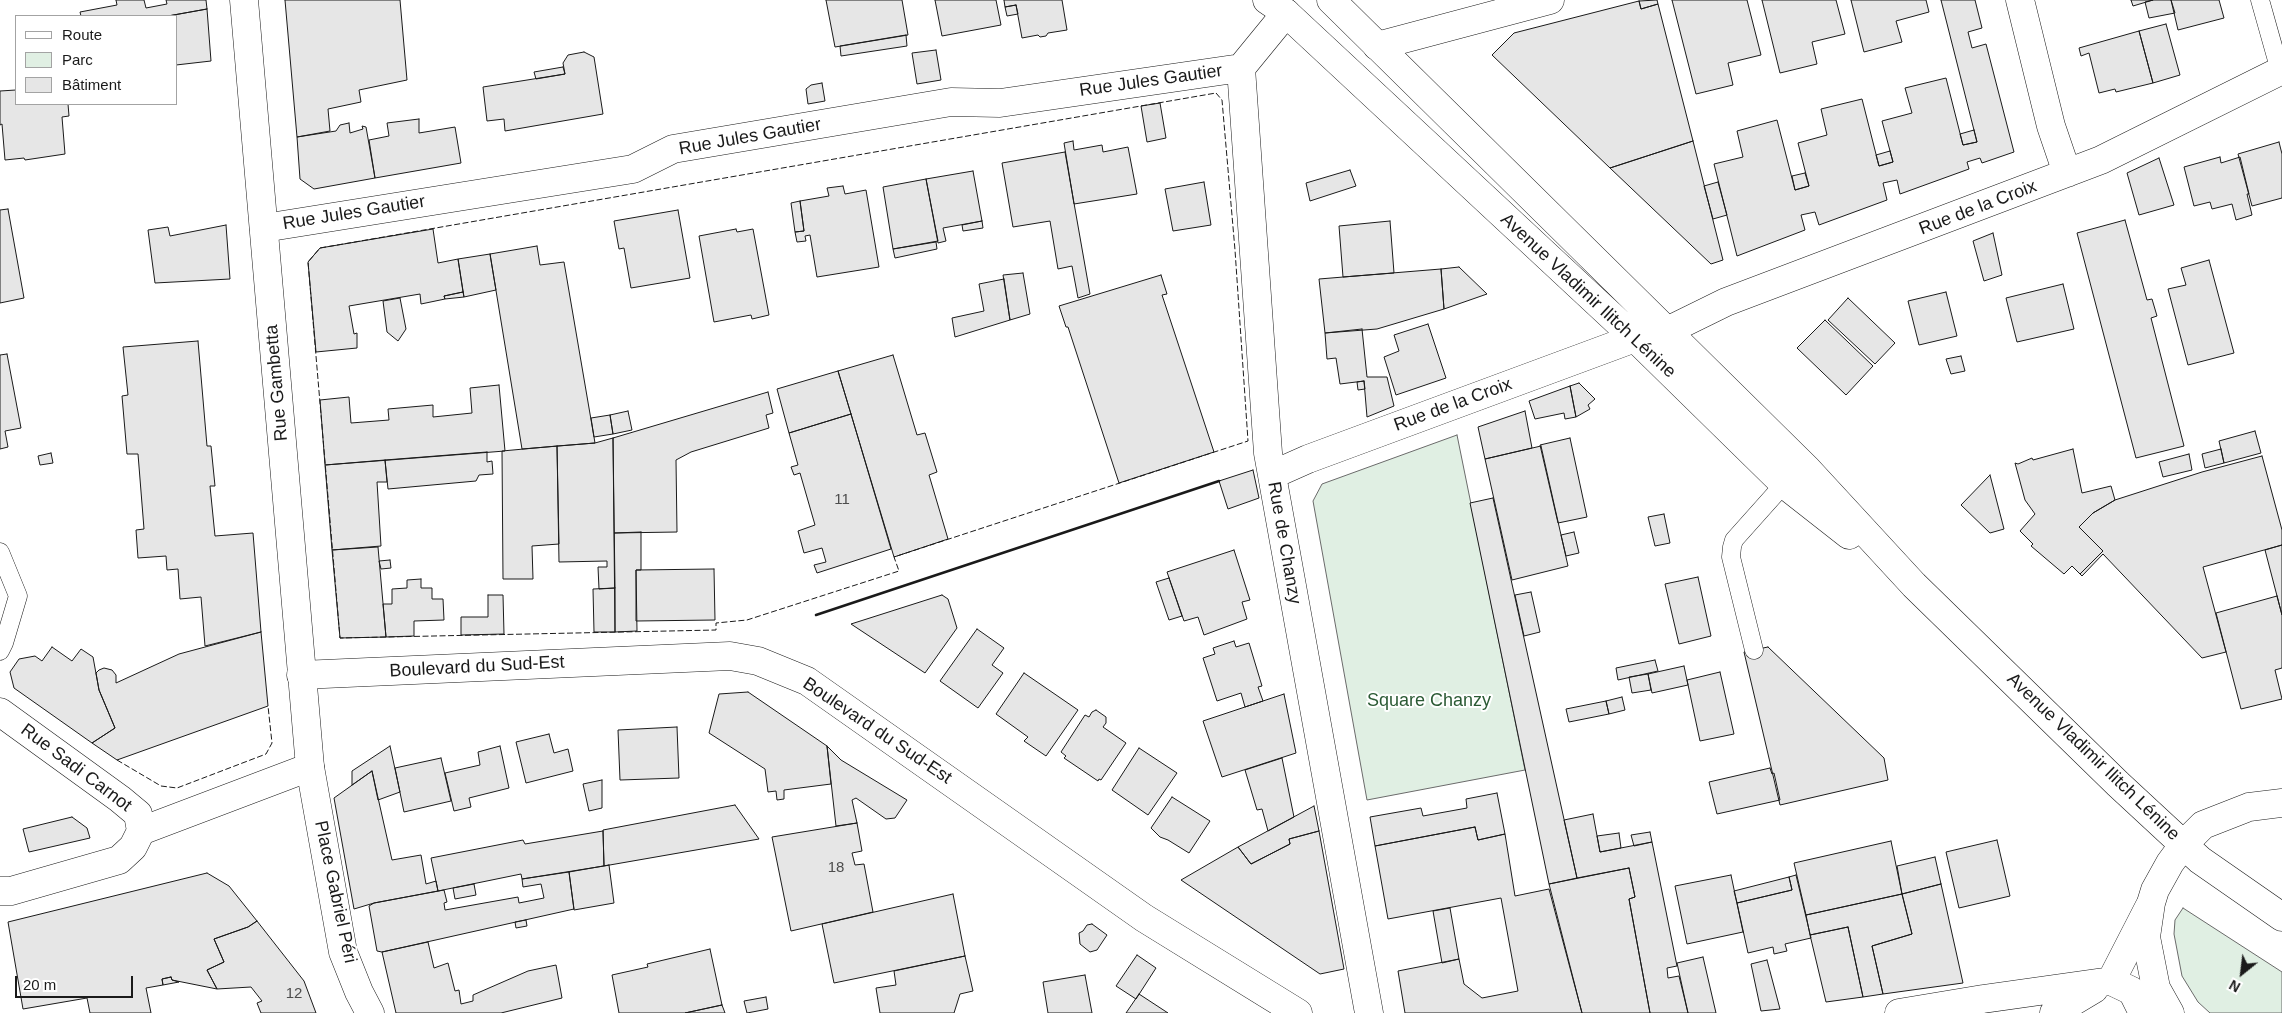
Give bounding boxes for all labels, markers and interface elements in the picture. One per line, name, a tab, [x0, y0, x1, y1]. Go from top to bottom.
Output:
legend	[15, 15, 178, 105]
text: Route	[62, 26, 102, 43]
text: Parc	[62, 51, 93, 68]
street label: Rue Jules Gautier	[1078, 60, 1224, 102]
text: Bâtiment	[62, 76, 121, 93]
street label: Rue Jules Gautier	[677, 114, 823, 160]
street label: Rue de la Croix	[1916, 176, 2040, 240]
street label: Rue Jules Gautier	[281, 191, 427, 235]
street label: Avenue Vladimir Ilitch Lénine	[1496, 209, 1680, 383]
street label: Rue Gambetta	[261, 324, 293, 442]
street label: Rue de la Croix	[1391, 374, 1515, 436]
street label: Rue de Chanzy	[1263, 480, 1305, 606]
house number: 11	[834, 491, 850, 509]
street label: Boulevard du Sud-Est	[389, 652, 565, 682]
street label: Avenue Vladimir Ilitch Lénine	[2002, 669, 2184, 845]
street label: Boulevard du Sud-Est	[798, 673, 956, 789]
park label: Square Chanzy	[1367, 690, 1491, 712]
street label: Rue Sadi Carnot	[16, 719, 136, 817]
street label: Place Gabriel Péri	[309, 819, 361, 965]
house number: 18	[828, 859, 844, 877]
north arrow	[2217, 948, 2267, 998]
scale bar	[18, 966, 135, 998]
text: 20 m	[23, 976, 56, 993]
text: N	[2226, 977, 2243, 996]
house number: 12	[286, 985, 302, 1003]

